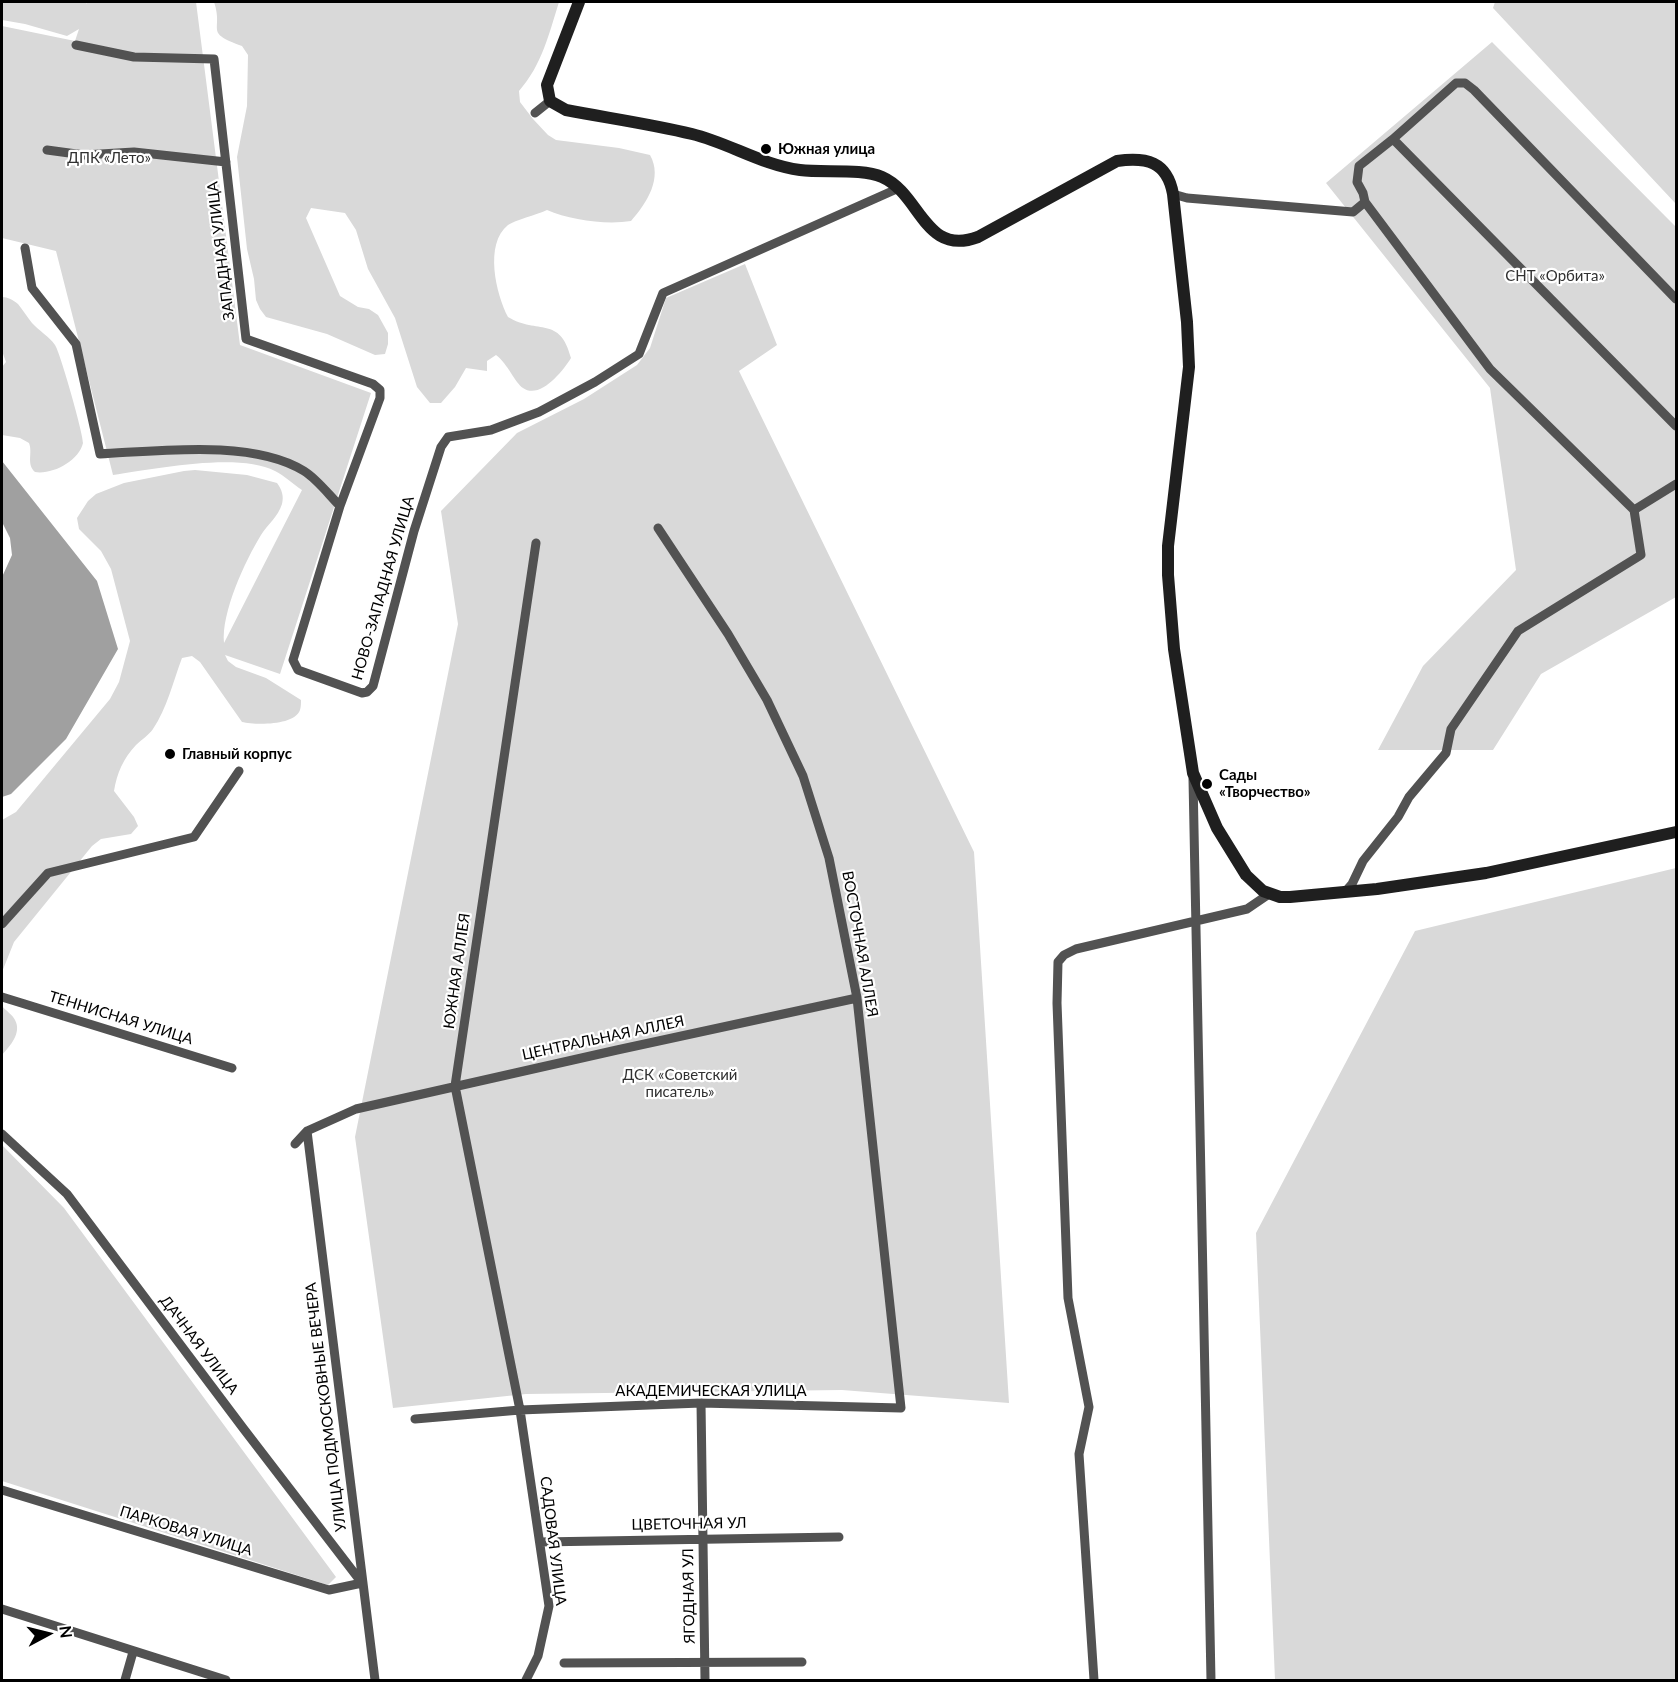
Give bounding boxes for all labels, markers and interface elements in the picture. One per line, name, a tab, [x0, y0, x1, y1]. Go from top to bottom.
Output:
place label: Южная улица	[778, 140, 875, 158]
marker: Южная улица	[759, 142, 773, 156]
park label: ДПК «Лето»	[67, 149, 151, 167]
street label: ЗАПАДНАЯ УЛИЦА	[204, 180, 238, 322]
park label: СНТ «Орбита»	[1505, 267, 1605, 285]
street label: НОВО-ЗАПАДНАЯ УЛИЦА	[348, 494, 418, 682]
place label: Главный корпус	[182, 745, 292, 763]
marker: Главный корпус	[163, 747, 177, 761]
place label: Сады «Творчество»	[1219, 766, 1311, 801]
marker: Сады «Творчество»	[1200, 777, 1214, 791]
street label: ВОСТОЧНАЯ АЛЛЕЯ	[838, 869, 882, 1019]
street label: ЮЖНАЯ АЛЛЕЯ	[440, 912, 474, 1030]
street label: ТЕННИСНАЯ УЛИЦА	[47, 987, 195, 1049]
street label: ЦЕНТРАЛЬНАЯ АЛЛЕЯ	[520, 1012, 686, 1064]
park label: ДСК «Советский писатель»	[623, 1066, 737, 1101]
street label: УЛИЦА ПОДМОСКОВНЫЕ ВЕЧЕРА	[302, 1281, 350, 1533]
street label: ДАЧНАЯ УЛИЦА	[156, 1292, 242, 1398]
street label: АКАДЕМИЧЕСКАЯ УЛИЦА	[615, 1382, 807, 1400]
street label: САДОВАЯ УЛИЦА	[536, 1475, 570, 1607]
street label: ПАРКОВАЯ УЛИЦА	[117, 1502, 255, 1560]
street label: ЦВЕТОЧНАЯ УЛ	[631, 1514, 747, 1534]
street label: ЯГОДНАЯ УЛ	[679, 1548, 699, 1644]
north arrow	[18, 1604, 78, 1664]
text: N	[56, 1624, 77, 1639]

